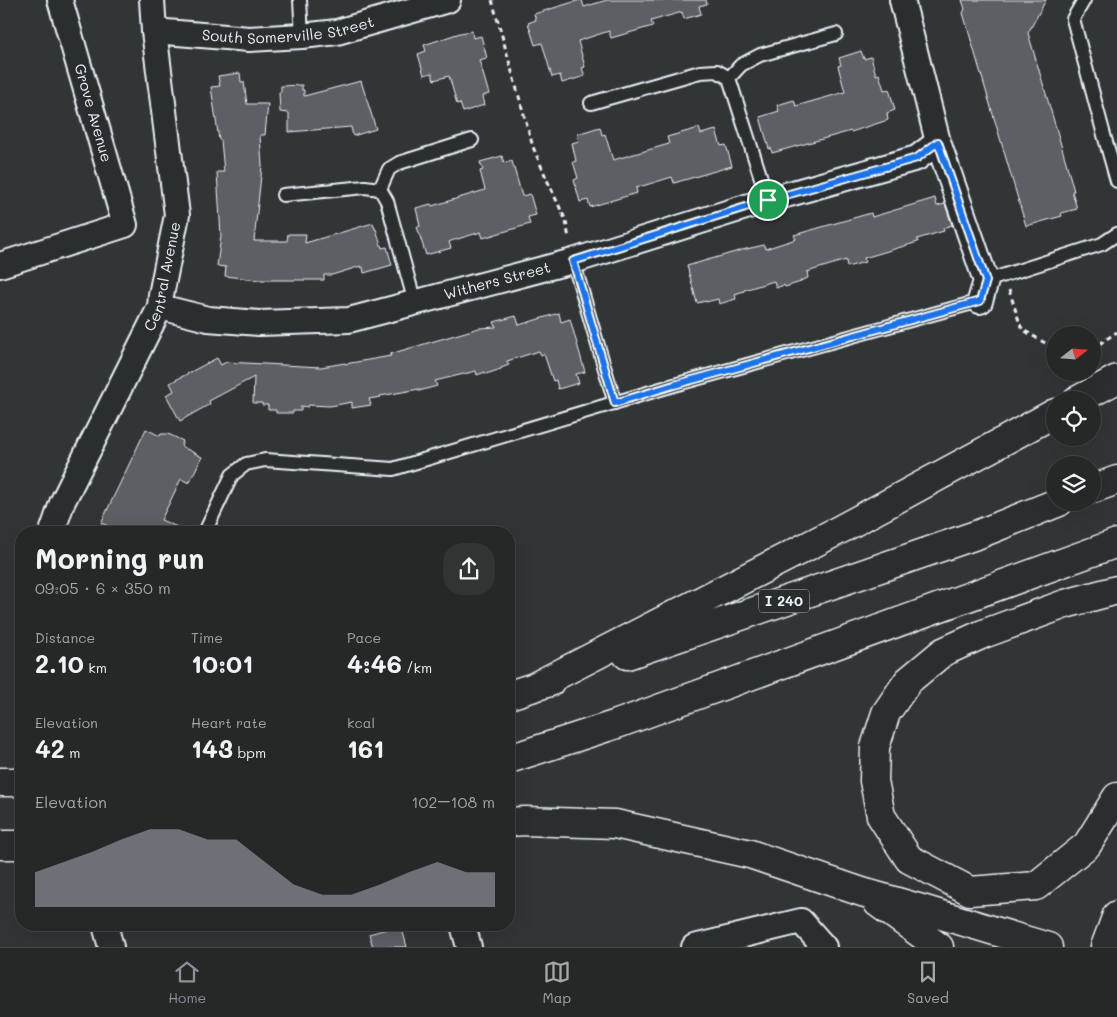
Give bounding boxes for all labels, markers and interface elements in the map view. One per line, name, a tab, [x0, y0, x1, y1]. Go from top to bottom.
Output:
street label: South Somerville Street	[201, 11, 376, 48]
street label: Grove Avenue	[70, 61, 118, 164]
pin	[747, 179, 789, 221]
icon: arrive	[754, 186, 782, 214]
street label: Central Avenue	[139, 220, 184, 334]
street label: Withers Street	[441, 256, 553, 304]
north arrow	[1046, 326, 1101, 381]
map controls	[1046, 326, 1101, 511]
button: locate	[1046, 391, 1101, 446]
button: layers	[1046, 456, 1101, 511]
text: Morning run	[35, 540, 204, 576]
button: share	[443, 543, 495, 595]
text: 09:05 · 6 × 350 m	[35, 577, 171, 598]
road number: I 240	[759, 590, 809, 612]
text: Distance	[35, 628, 95, 647]
text: Time	[191, 628, 223, 647]
text: Pace	[347, 628, 381, 647]
text: 2.10	[35, 647, 84, 679]
text: 10:01	[191, 647, 253, 679]
text: 4:46	[347, 647, 402, 679]
text: km	[84, 658, 107, 677]
text: /km	[402, 658, 432, 677]
text: Elevation	[35, 713, 98, 732]
text: Heart rate	[191, 713, 267, 732]
text: kcal	[347, 713, 375, 732]
text: 42	[35, 732, 65, 764]
text: 143	[191, 732, 233, 764]
text: 161	[347, 732, 384, 764]
text: m	[65, 743, 80, 762]
text: bpm	[233, 743, 266, 762]
text: Elevation	[35, 791, 107, 812]
text: 102–108 m	[411, 791, 495, 812]
tab: Home	[168, 958, 206, 1007]
tab: Map	[543, 958, 571, 1007]
tab: Saved	[907, 958, 949, 1007]

